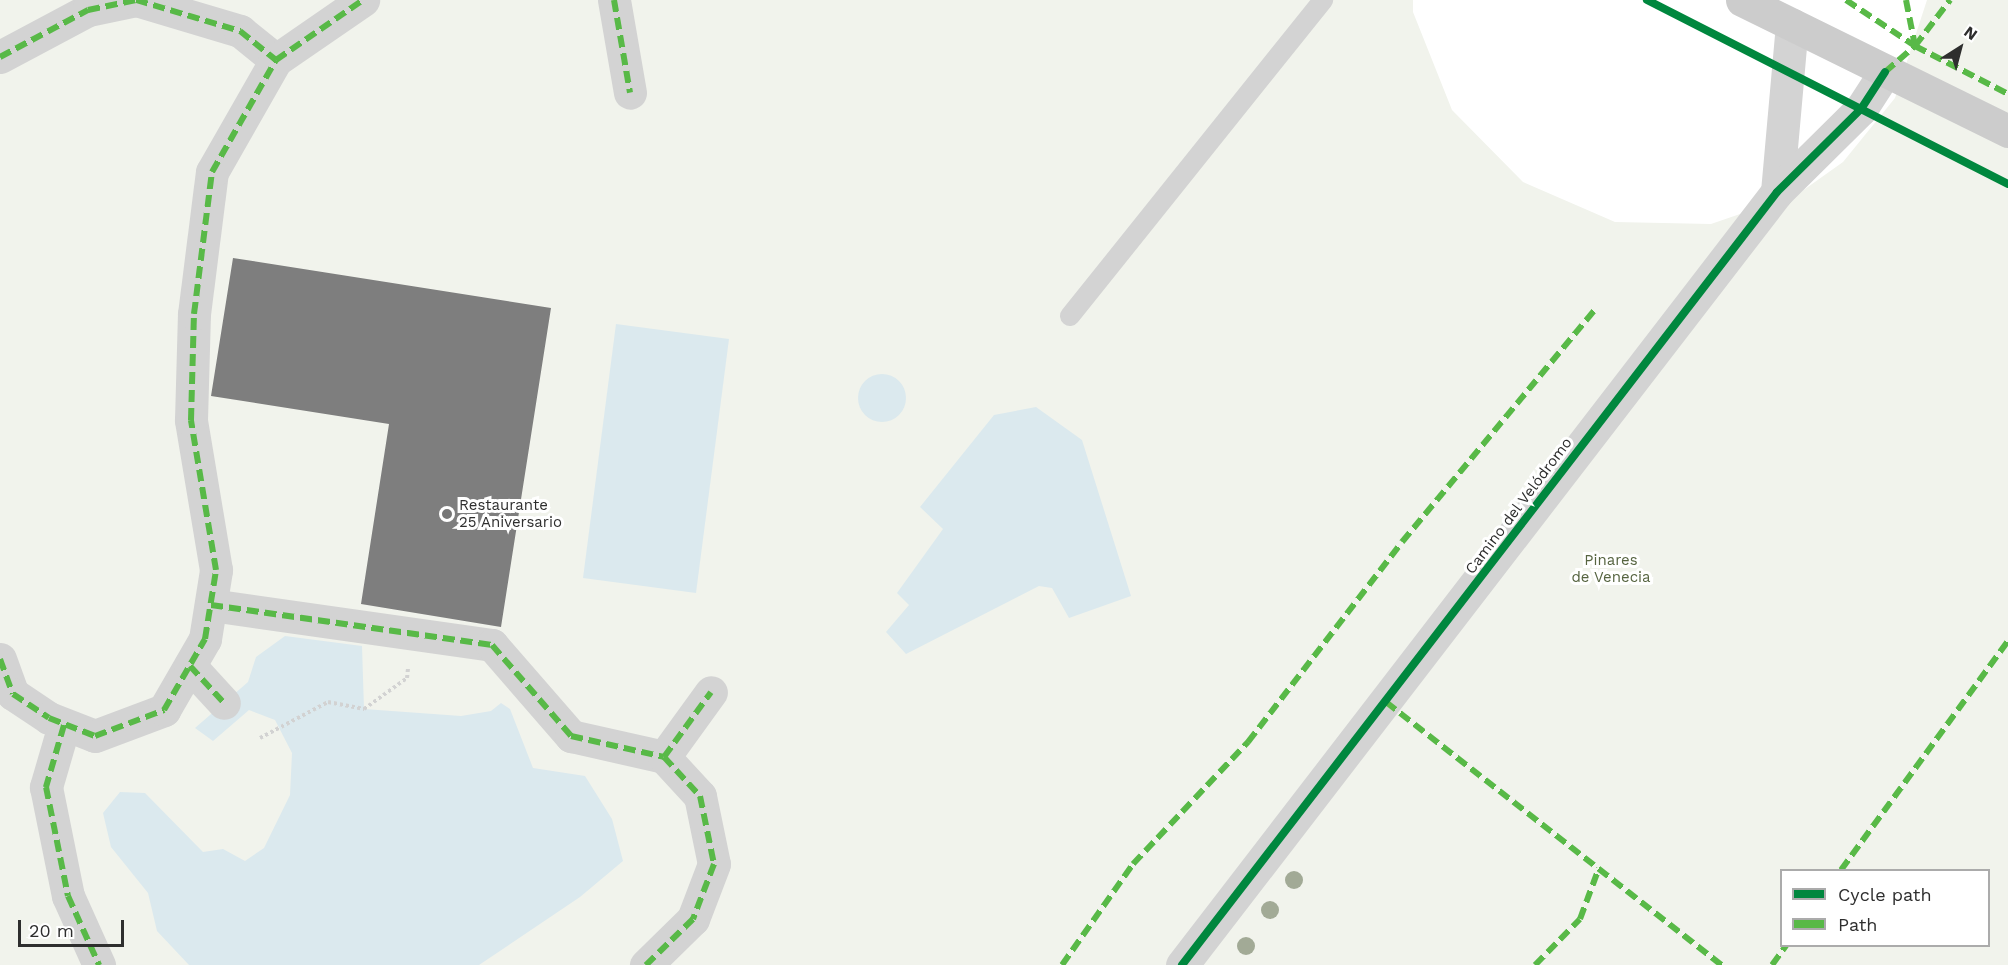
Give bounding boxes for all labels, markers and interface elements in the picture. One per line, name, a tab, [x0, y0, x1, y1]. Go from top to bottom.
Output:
north arrow	[1930, 18, 1990, 78]
text: N	[1960, 22, 1981, 44]
street label: Camino del Velódromo	[1462, 434, 1576, 578]
place label: Restaurante 25 Aniversario	[459, 496, 563, 531]
marker: Restaurante 25 Aniversario	[440, 507, 454, 521]
park label: Pinares de Venecia	[1571, 551, 1651, 586]
legend	[1780, 869, 1990, 947]
text: Cycle path	[1838, 884, 1932, 905]
scale bar	[21, 908, 128, 946]
text: Path	[1838, 914, 1878, 935]
text: 20 m	[29, 920, 74, 941]

